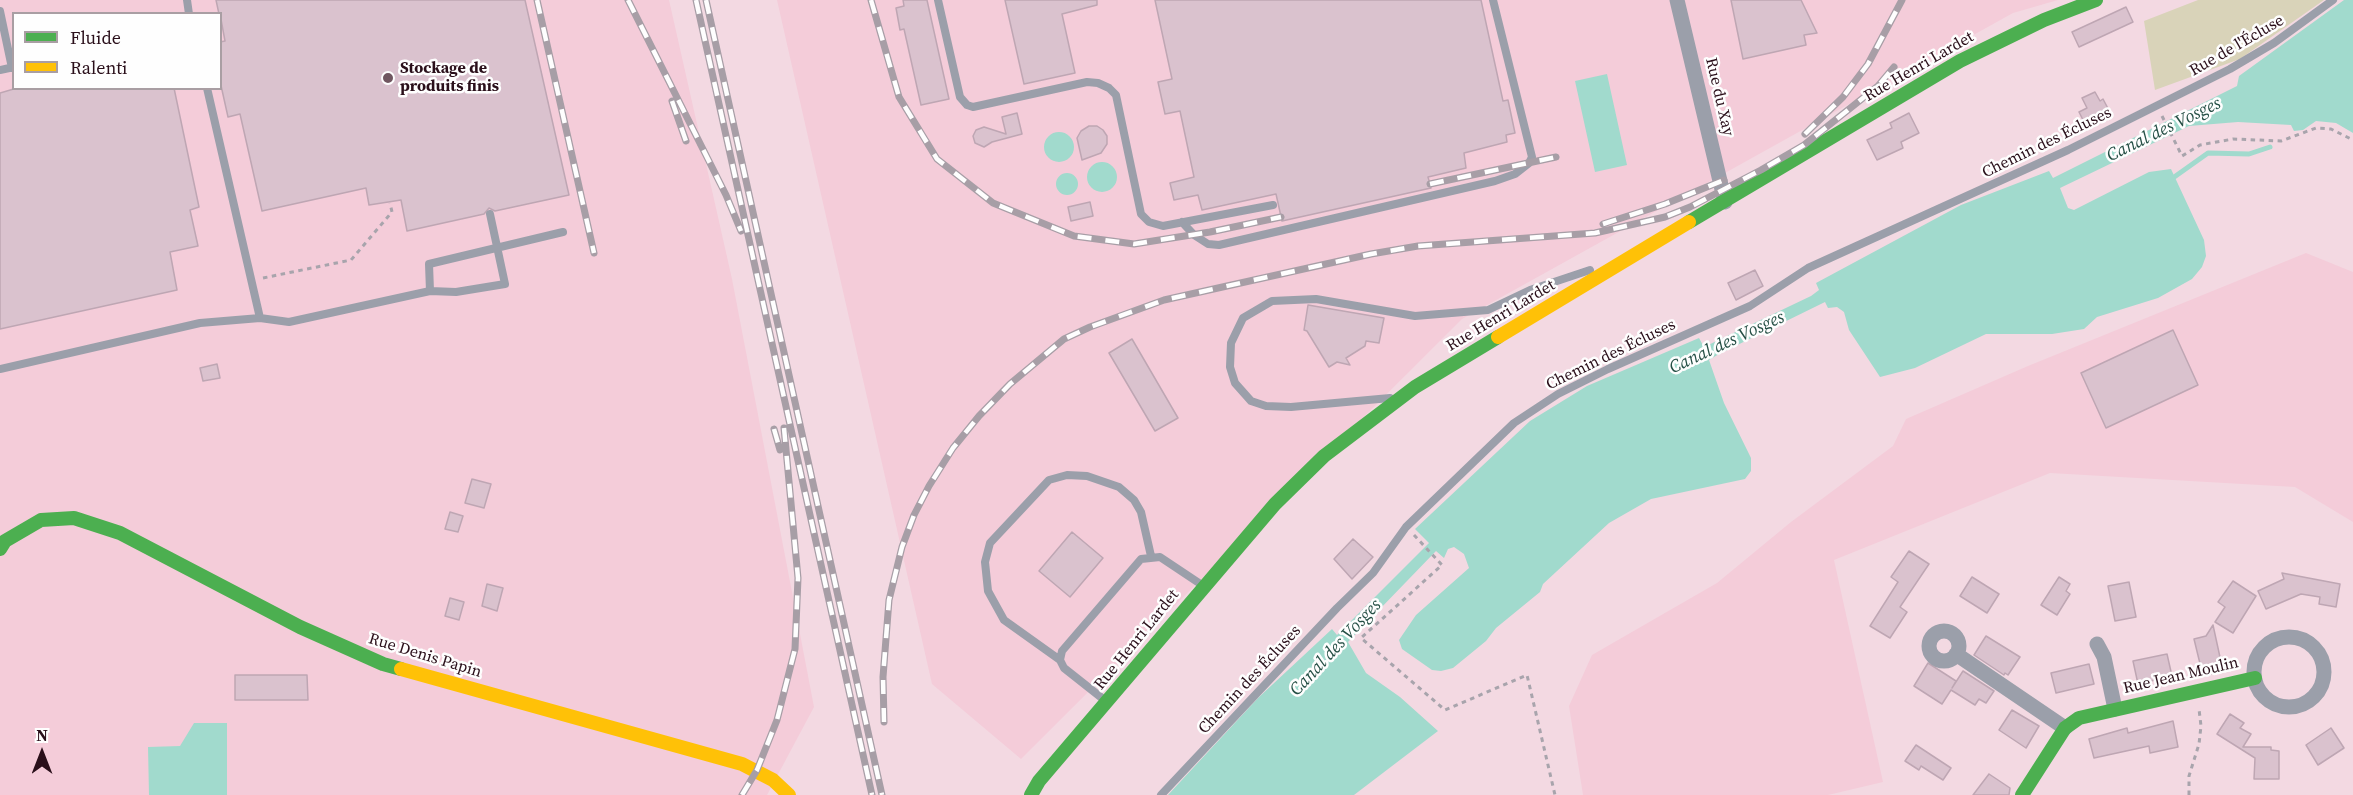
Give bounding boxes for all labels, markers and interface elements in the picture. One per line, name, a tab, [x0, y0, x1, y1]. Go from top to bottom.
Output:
street label: Rue de l'Écluse	[2186, 11, 2288, 81]
legend	[12, 12, 222, 90]
text: Fluide	[70, 25, 121, 50]
street label: Rue Henri Lardet	[1861, 28, 1977, 106]
text: Ralenti	[70, 55, 127, 80]
street label: Rue du Xay	[1701, 56, 1737, 138]
place label: Stockage de produits finis	[400, 59, 499, 97]
marker: Stockage de produits finis	[381, 71, 395, 85]
water label: Canal des Vosges	[2103, 93, 2225, 167]
street label: Chemin des Écluses	[1979, 103, 2115, 183]
street label: Rue Henri Lardet	[1443, 276, 1559, 356]
water label: Canal des Vosges	[1666, 307, 1788, 379]
street label: Chemin des Écluses	[1543, 315, 1679, 395]
street label: Rue Henri Lardet	[1091, 586, 1183, 694]
water label: Canal des Vosges	[1286, 595, 1386, 701]
street label: Chemin des Écluses	[1195, 622, 1305, 738]
street label: Rue Denis Papin	[366, 630, 484, 682]
street label: Rue Jean Moulin	[2121, 653, 2241, 699]
north arrow	[12, 723, 72, 783]
text: N	[36, 724, 48, 746]

